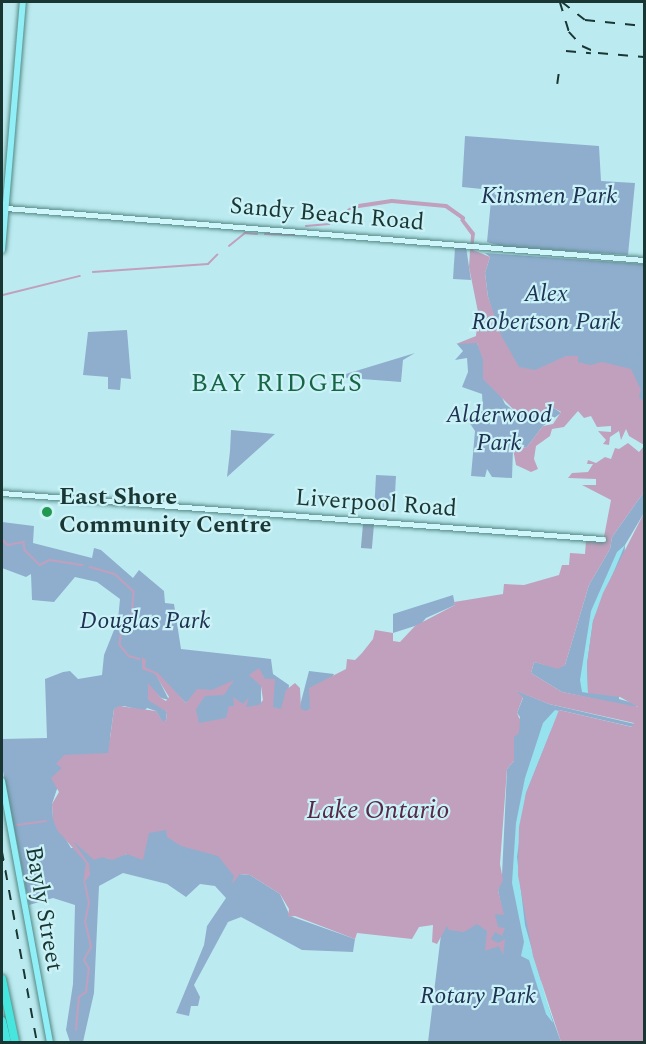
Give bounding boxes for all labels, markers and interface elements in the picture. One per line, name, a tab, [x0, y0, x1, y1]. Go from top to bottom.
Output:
park label: Kinsmen Park	[481, 183, 617, 211]
street label: Sandy Beach Road	[229, 192, 425, 238]
park label: Alex Robertson Park	[471, 281, 621, 337]
district label: BAY RIDGES	[191, 368, 363, 400]
park label: Alderwood Park	[446, 402, 552, 458]
place label: East Shore Community Centre	[59, 484, 271, 540]
street label: Liverpool Road	[294, 484, 458, 524]
marker: East Shore Community Centre	[40, 505, 54, 519]
park label: Douglas Park	[80, 608, 210, 636]
water label: Lake Ontario	[307, 795, 449, 827]
street label: Bayly Street	[18, 844, 68, 974]
park label: Rotary Park	[420, 983, 536, 1011]

